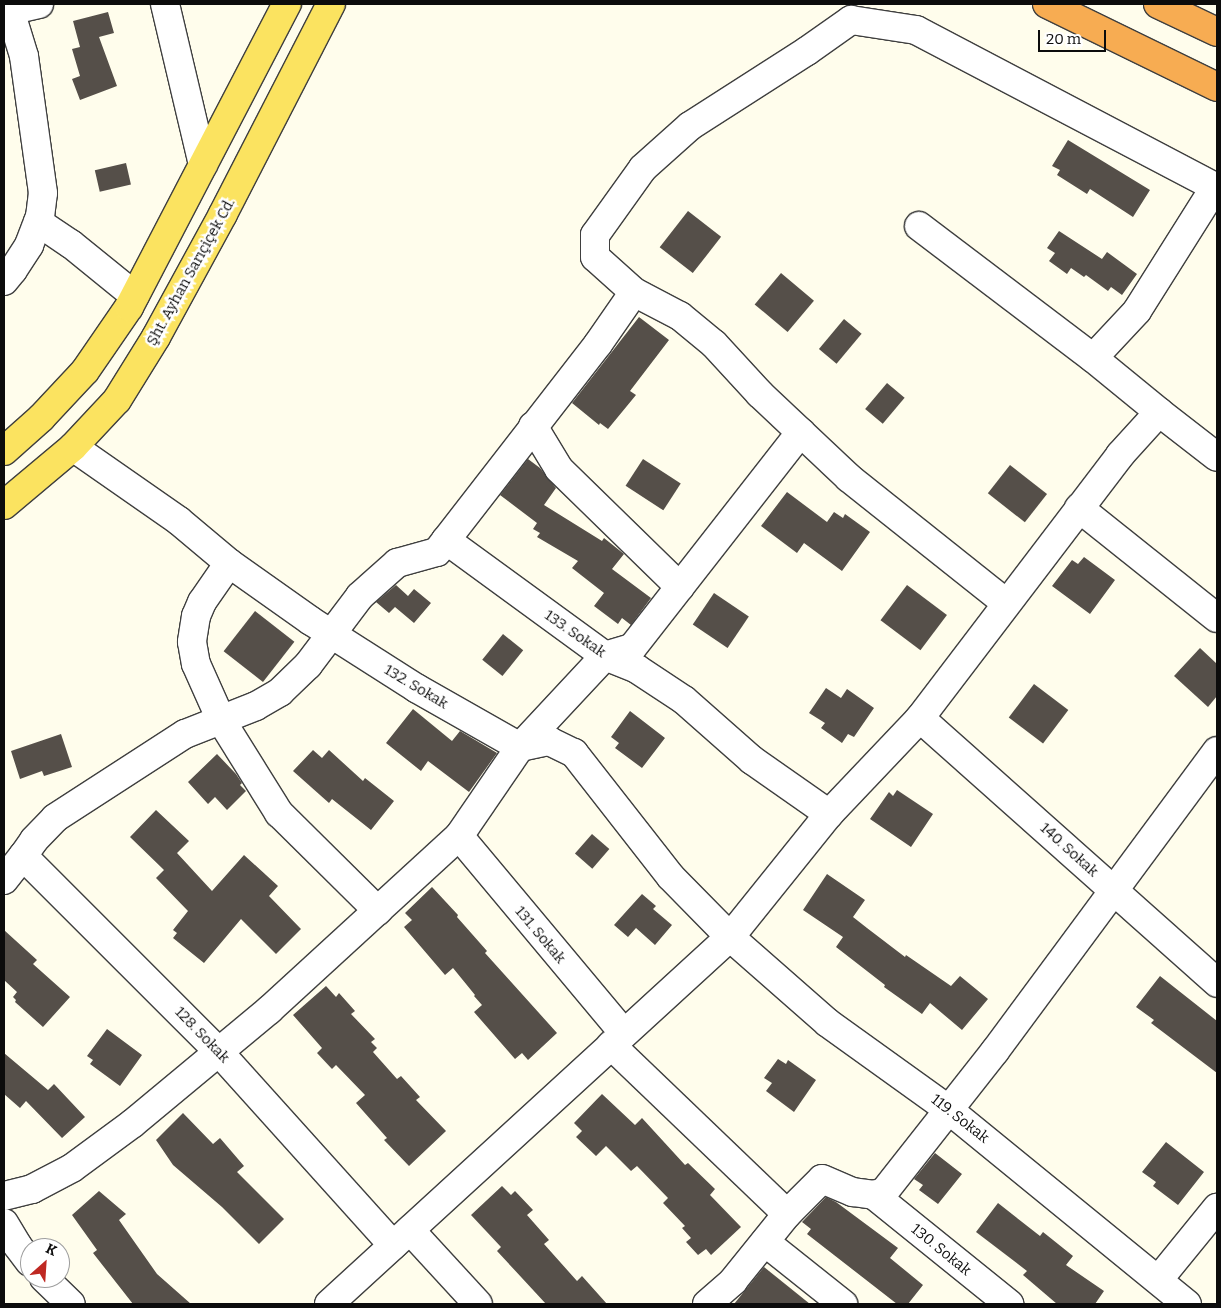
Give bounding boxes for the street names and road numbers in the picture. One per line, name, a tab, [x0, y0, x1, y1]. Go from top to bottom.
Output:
street label: Şht. Ayhan Sarıçiçek Cd.	[143, 195, 239, 349]
street label: 133. Sokak	[541, 606, 609, 662]
street label: 132. Sokak	[381, 661, 451, 713]
street label: 140. Sokak	[1036, 819, 1102, 881]
street label: 131. Sokak	[511, 903, 569, 967]
street label: 128. Sokak	[171, 1003, 233, 1067]
street label: 119. Sokak	[927, 1091, 993, 1147]
street label: 130. Sokak	[907, 1220, 975, 1280]

